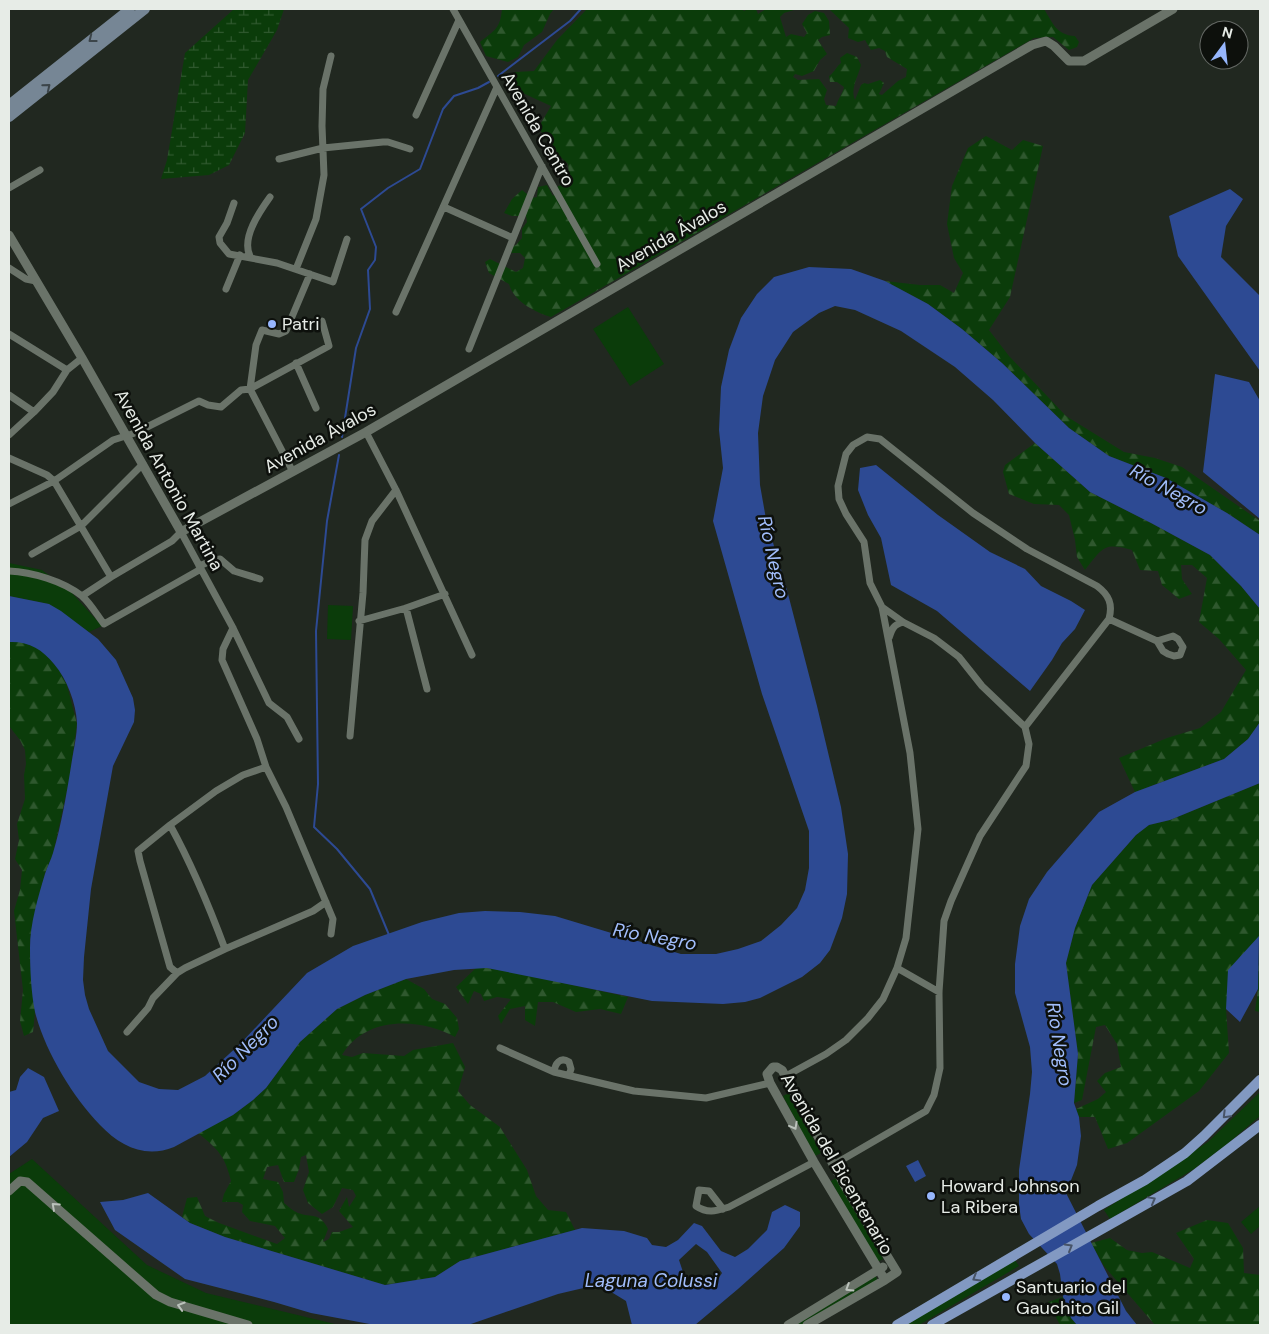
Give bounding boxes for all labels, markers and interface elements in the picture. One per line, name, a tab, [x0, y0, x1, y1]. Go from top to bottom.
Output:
north arrow	[1199, 20, 1249, 70]
text: N	[1220, 22, 1235, 42]
one-way arrow	[88, 33, 98, 42]
street label: Avenida Centro	[496, 67, 580, 191]
one-way arrow	[41, 84, 50, 92]
street label: Avenida Ávalos	[611, 195, 731, 277]
place label: Patri	[282, 312, 320, 336]
marker: Patri	[266, 318, 278, 330]
street label: Avenida Antonio Martina	[109, 385, 229, 575]
street label: Avenida Ávalos	[260, 397, 380, 479]
water label: Río Negro	[1126, 458, 1212, 521]
water label: Río Negro	[752, 513, 795, 601]
water label: Río Negro	[611, 917, 699, 956]
water label: Río Negro	[1041, 1000, 1078, 1088]
water label: Río Negro	[207, 1010, 284, 1087]
street label: Avenida del Bicentenario	[775, 1069, 899, 1259]
one-way arrow	[1223, 1110, 1232, 1119]
one-way arrow	[788, 1120, 798, 1129]
place label: Howard Johnson La Ribera	[941, 1174, 1080, 1219]
marker: Howard Johnson La Ribera	[925, 1190, 937, 1202]
one-way arrow	[1147, 1196, 1156, 1206]
one-way arrow	[51, 1203, 60, 1212]
one-way arrow	[1064, 1244, 1073, 1254]
water label: Laguna Colussi	[585, 1268, 718, 1293]
one-way arrow	[973, 1272, 982, 1282]
place label: Santuario del Gauchito Gil	[1016, 1275, 1126, 1320]
one-way arrow	[845, 1282, 854, 1292]
marker: Santuario del Gauchito Gil	[1000, 1291, 1012, 1303]
one-way arrow	[178, 1301, 186, 1311]

